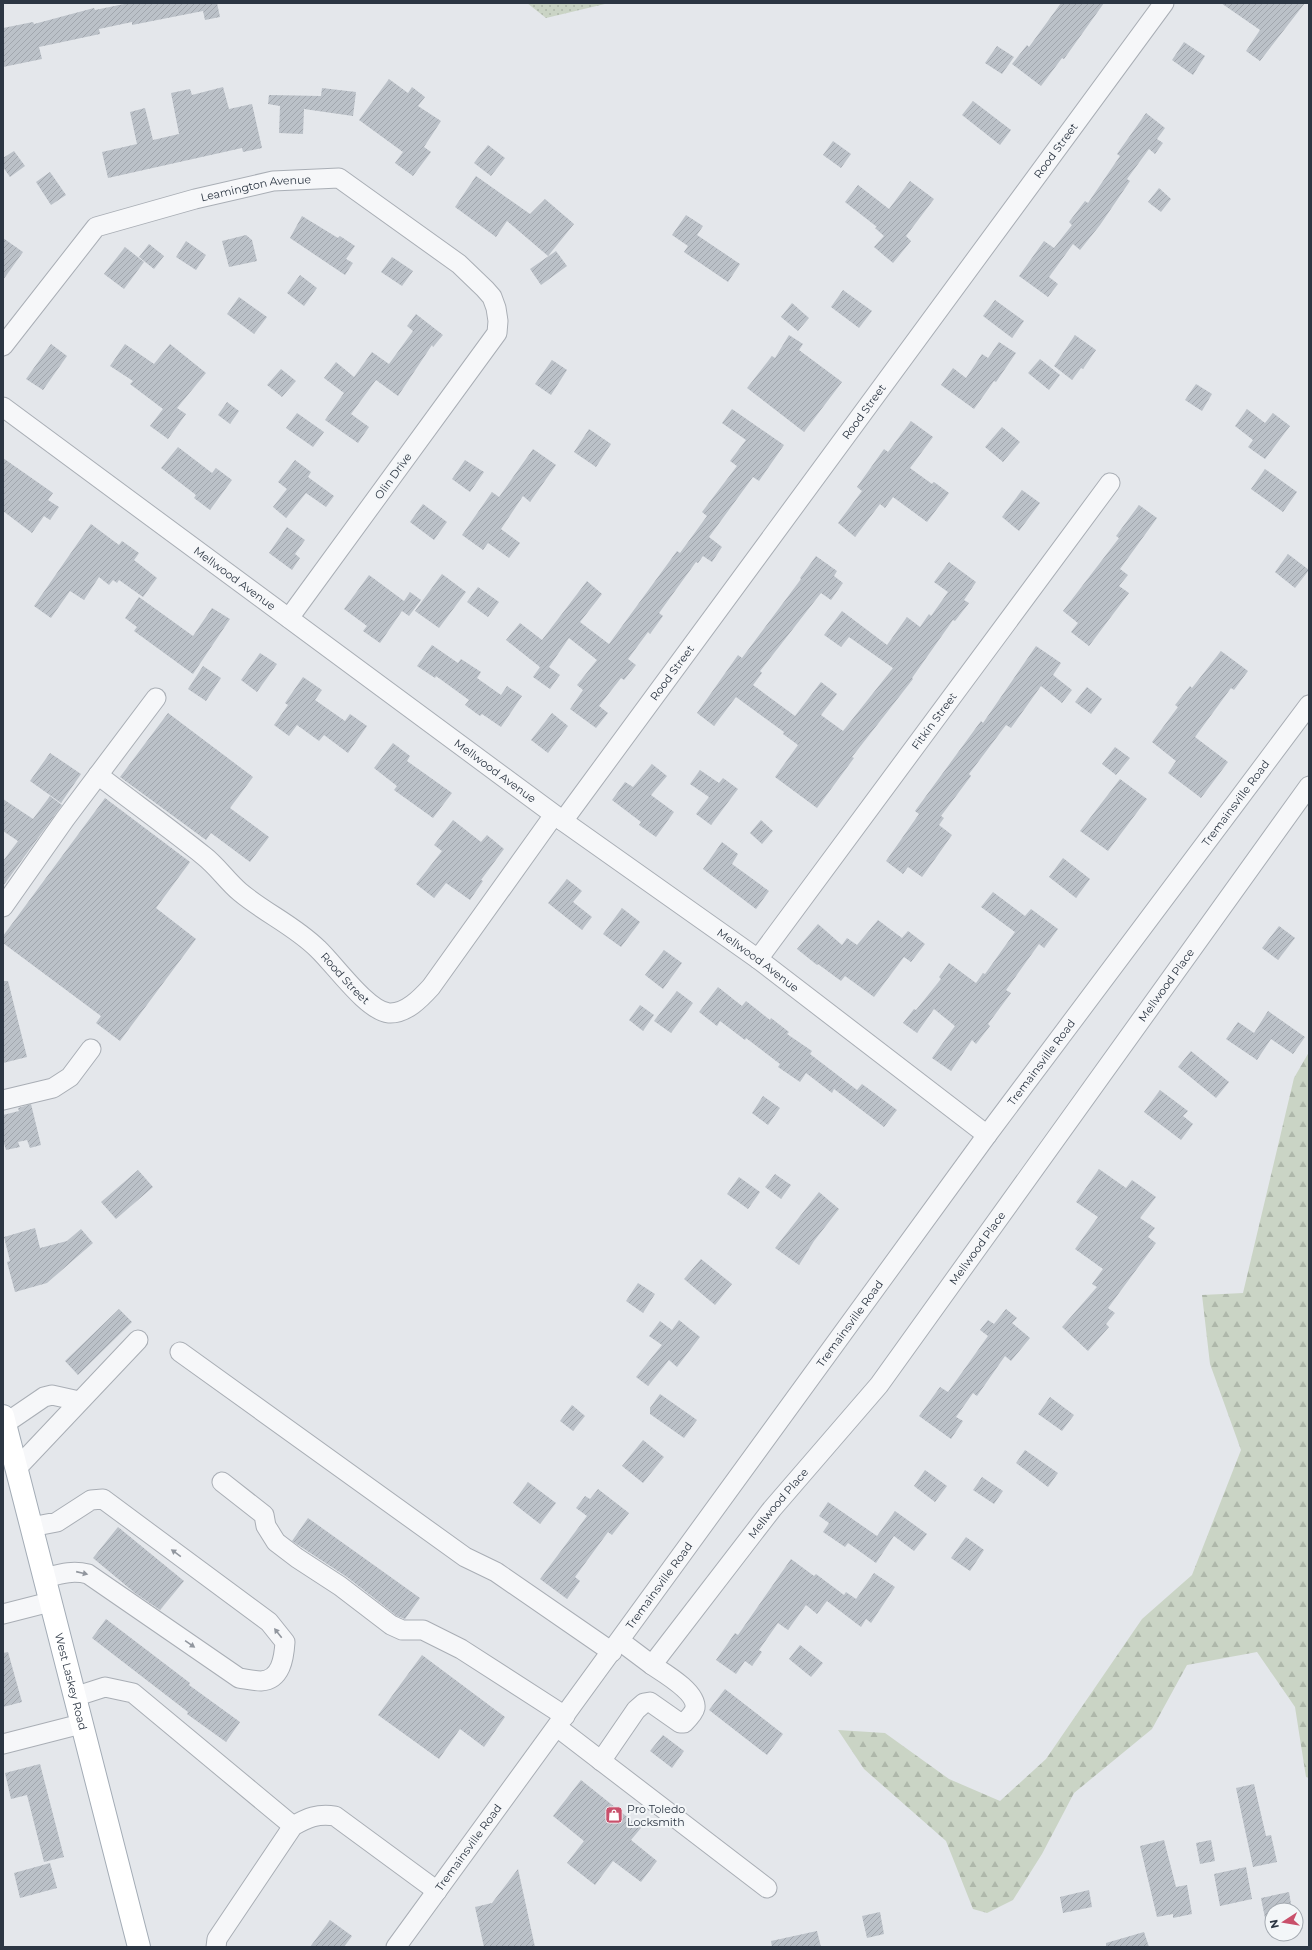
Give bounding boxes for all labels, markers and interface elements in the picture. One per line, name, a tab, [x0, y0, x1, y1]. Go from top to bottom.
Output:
street label: Rood Street	[1031, 120, 1081, 181]
street label: Leamington Avenue	[199, 172, 312, 204]
street label: Rood Street	[839, 381, 889, 442]
street label: Olin Drive	[371, 450, 415, 502]
street label: Mellwood Avenue	[191, 543, 279, 613]
street label: Rood Street	[647, 642, 697, 703]
street label: Fitkin Street	[908, 689, 960, 752]
street label: Mellwood Avenue	[451, 736, 539, 806]
street label: Tremainsville Road	[1199, 757, 1272, 849]
street label: Mellwood Avenue	[714, 925, 802, 995]
street label: Mellwood Place	[1135, 945, 1197, 1024]
street label: Rood Street	[318, 949, 373, 1008]
street label: Tremainsville Road	[1005, 1017, 1078, 1108]
street label: Mellwood Place	[946, 1209, 1008, 1288]
street label: Tremainsville Road	[813, 1277, 886, 1370]
street label: Mellwood Place	[745, 1465, 811, 1541]
street label: Tremainsville Road	[623, 1539, 695, 1632]
one-way arrow	[171, 1549, 181, 1557]
one-way arrow	[76, 1570, 88, 1576]
one-way arrow	[274, 1628, 282, 1639]
street label: West Laskey Road	[52, 1631, 90, 1732]
one-way arrow	[185, 1640, 195, 1648]
street label: Tremainsville Road	[432, 1801, 505, 1894]
place label: Pro Toledo Locksmith	[627, 1802, 685, 1829]
shop icon: Pro Toledo Locksmith	[604, 1805, 624, 1825]
north arrow	[1264, 1902, 1304, 1942]
text: N	[1266, 1918, 1282, 1930]

